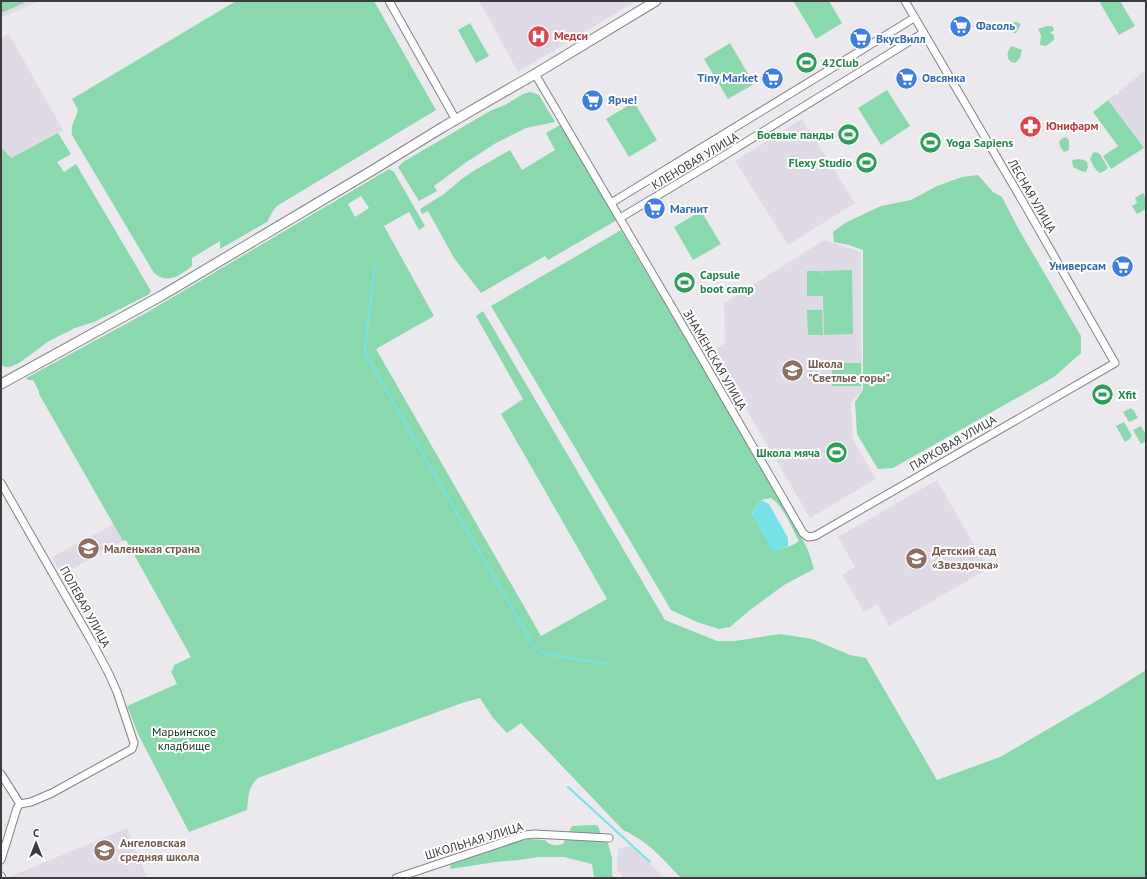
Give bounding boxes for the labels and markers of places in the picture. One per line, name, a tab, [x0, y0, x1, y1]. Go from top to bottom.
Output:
supermarket icon: Фасоль	[948, 13, 974, 39]
place label: Фасоль	[976, 18, 1015, 33]
hospital icon: Медси	[525, 23, 551, 49]
supermarket icon: ВкусВилл	[848, 26, 874, 52]
place label: Медси	[554, 28, 588, 43]
place label: ВкусВилл	[876, 31, 926, 46]
sports icon: 42Club	[794, 50, 820, 76]
place label: 42Club	[822, 55, 859, 70]
supermarket icon: Tiny Market	[760, 65, 786, 91]
supermarket icon: Овсянка	[894, 65, 920, 91]
place label: Tiny Market	[697, 70, 759, 85]
place label: Овсянка	[922, 70, 966, 85]
supermarket icon: Ярче!	[579, 87, 605, 113]
place label: Ярче!	[608, 92, 637, 107]
pharmacy icon: Юнифарм	[1018, 113, 1044, 139]
place label: Юнифарм	[1046, 118, 1099, 133]
sports icon: Боевые панды	[836, 122, 862, 148]
place label: Боевые панды	[757, 127, 834, 142]
sports icon: Yoga Sapiens	[918, 130, 944, 156]
place label: Yoga Sapiens	[945, 135, 1013, 150]
sports icon: Flexy Studio	[854, 150, 880, 176]
place label: Flexy Studio	[789, 155, 853, 170]
supermarket icon: Магнит	[641, 196, 667, 222]
place label: Магнит	[670, 201, 708, 216]
supermarket icon: Универсам	[1109, 253, 1135, 279]
place label: Универсам	[1048, 258, 1106, 273]
place label: Capsule boot camp	[700, 267, 754, 296]
sports icon: Capsule boot camp	[671, 269, 697, 295]
place label: Школа "Светлые горы"	[808, 356, 890, 385]
school or university icon: Школа "Светлые горы"	[780, 358, 806, 384]
sports icon: Xfit	[1089, 382, 1115, 408]
place label: Xfit	[1118, 387, 1137, 402]
sports icon: Школа мяча	[823, 440, 849, 466]
place label: Школа мяча	[756, 445, 820, 460]
school or university icon: Маленькая страна	[75, 536, 101, 562]
place label: Маленькая страна	[104, 541, 200, 556]
place label: Детский сад «Звездочка»	[932, 543, 999, 572]
school or university icon: Детский сад «Звездочка»	[903, 545, 929, 571]
place label: Ангеловская средняя школа	[120, 835, 199, 864]
school or university icon: Ангеловская средняя школа	[92, 837, 118, 863]

